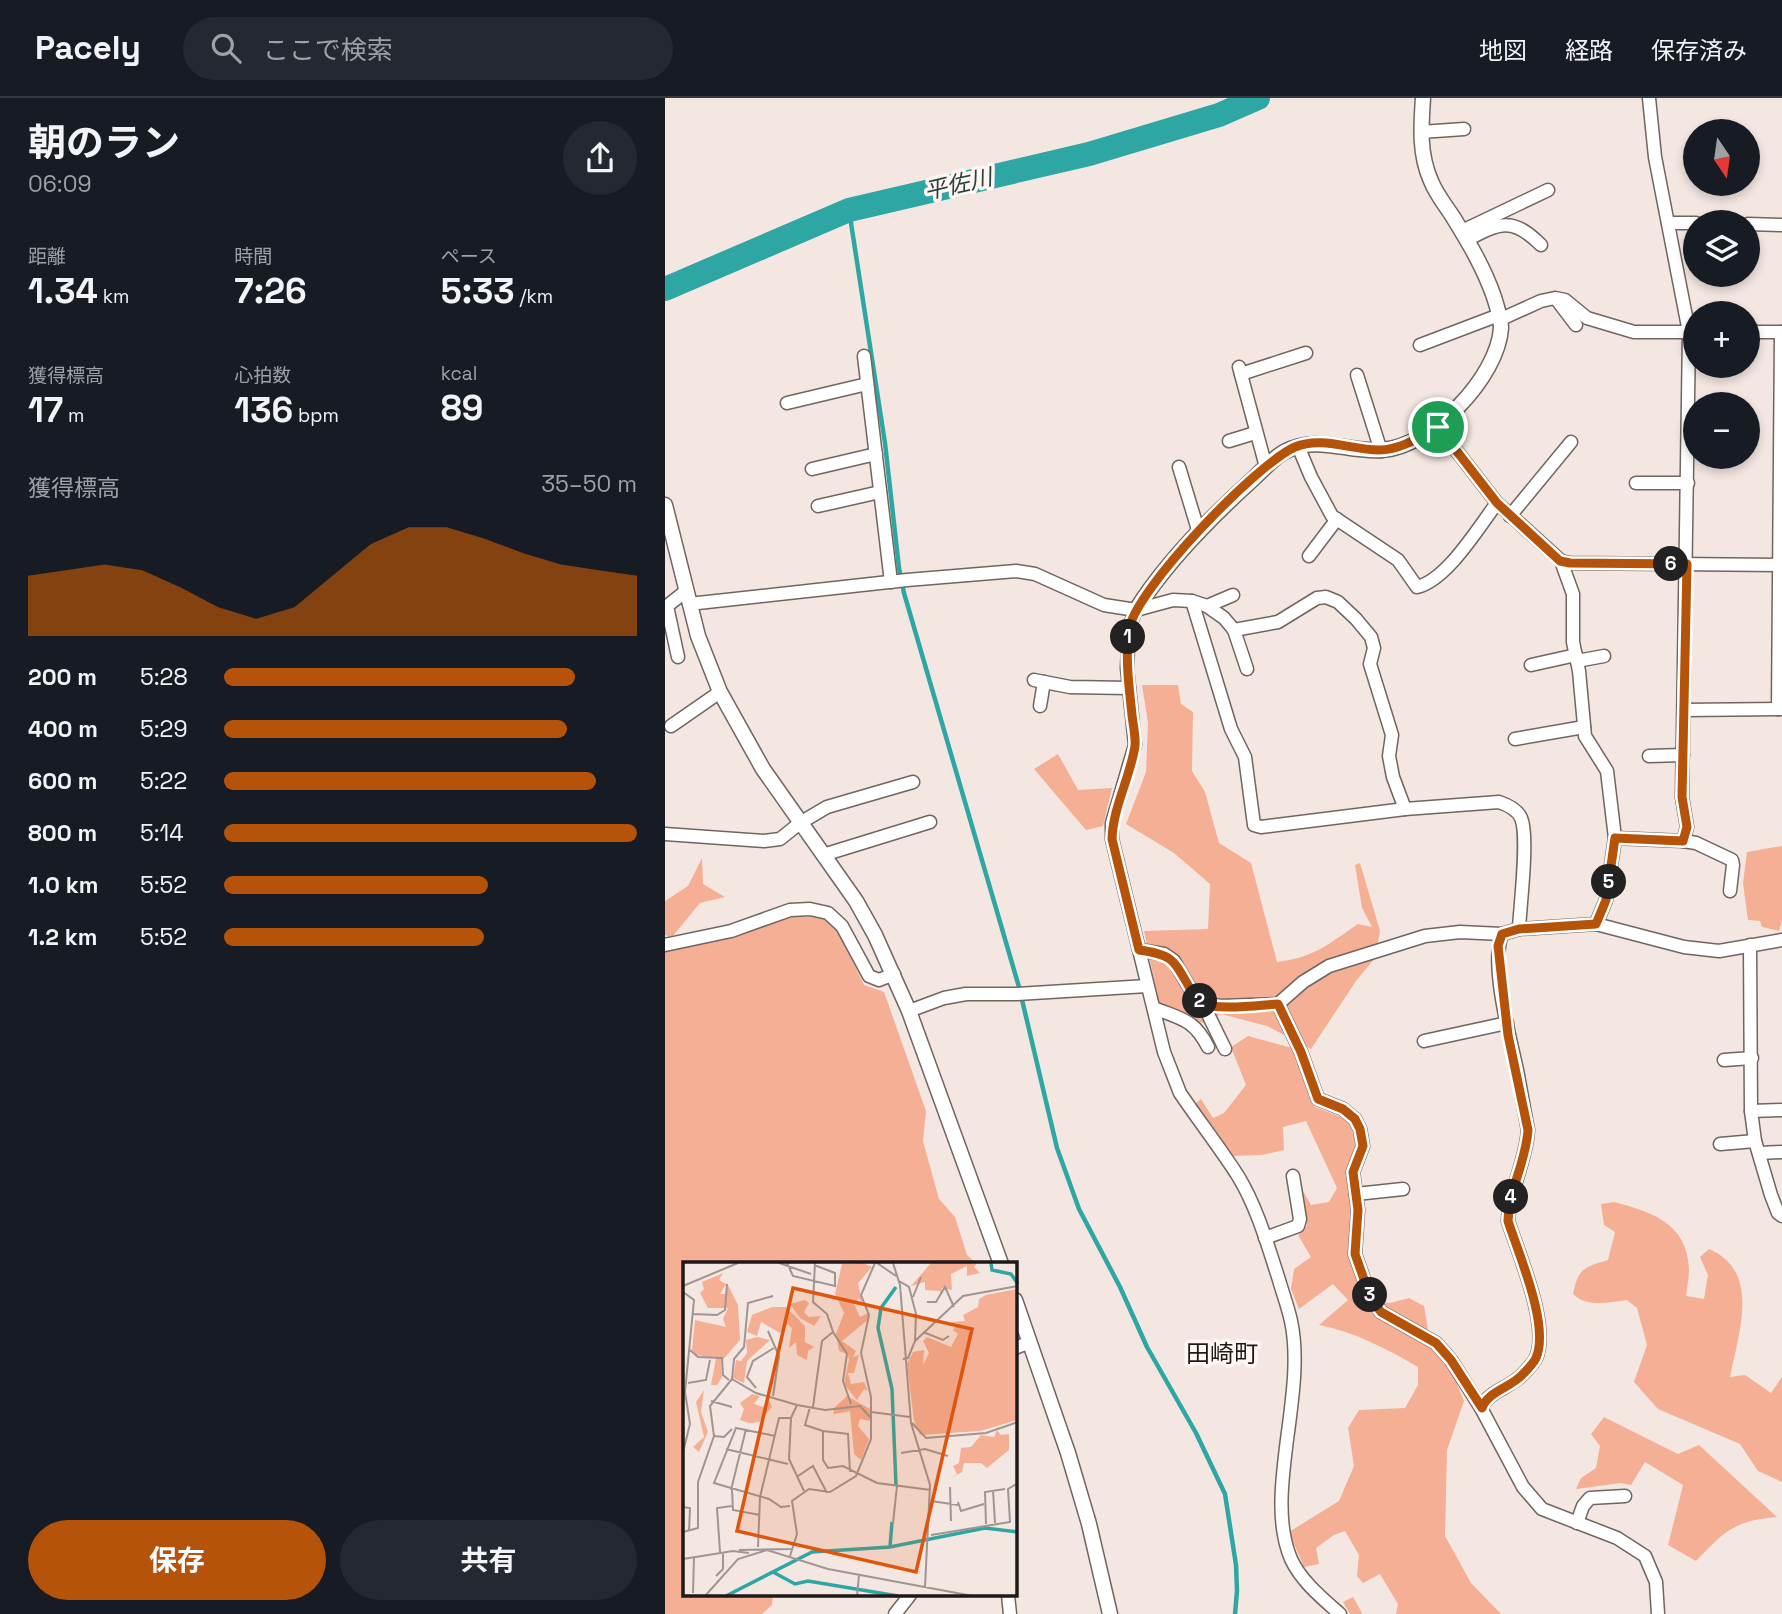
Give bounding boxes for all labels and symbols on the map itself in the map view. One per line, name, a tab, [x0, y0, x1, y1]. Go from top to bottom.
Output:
north arrow	[1683, 119, 1761, 196]
water label: 平佐川	[921, 161, 998, 206]
pin	[1408, 397, 1468, 457]
pin: 6	[1653, 546, 1689, 582]
pin: 1	[1111, 620, 1145, 654]
pin: 5	[1591, 864, 1627, 900]
pin: 2	[1183, 984, 1217, 1018]
pin: 4	[1493, 1180, 1529, 1214]
inset map	[683, 1262, 1017, 1596]
pin: 3	[1353, 1278, 1387, 1312]
district label: 田崎町	[1186, 1338, 1258, 1369]

